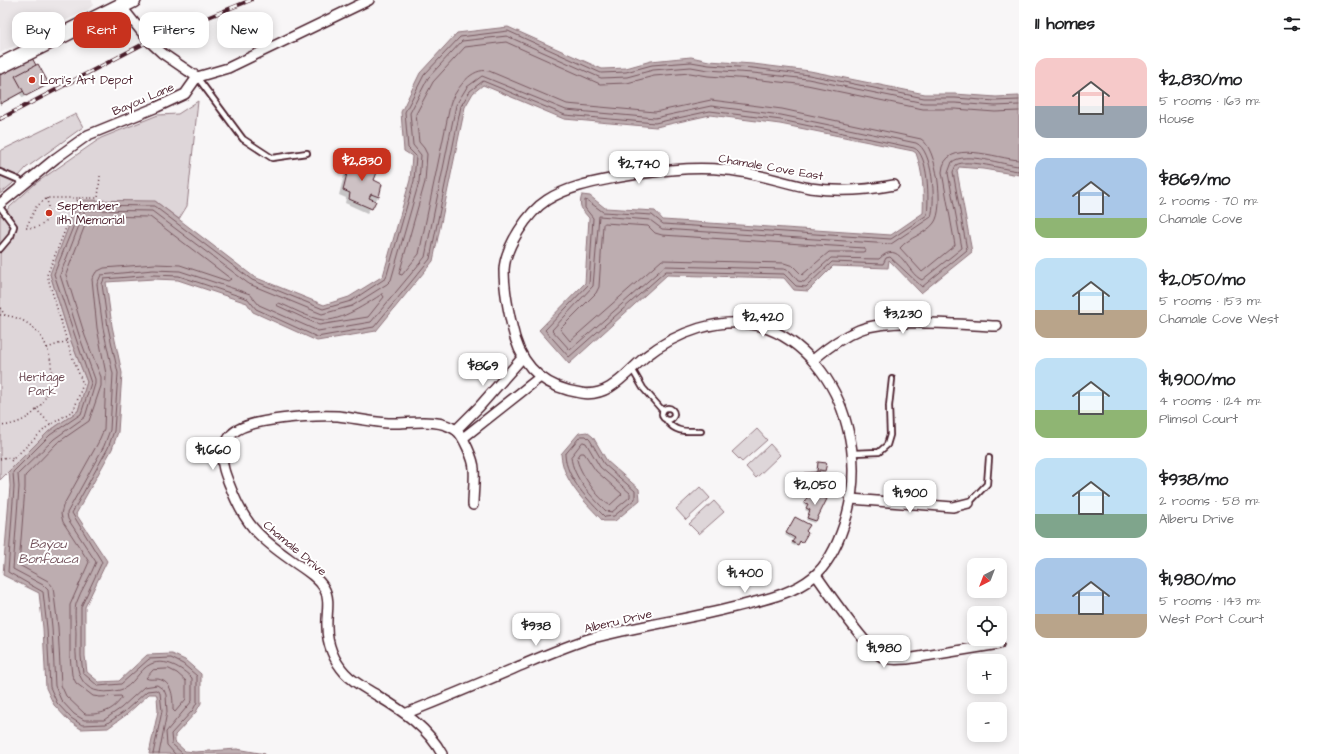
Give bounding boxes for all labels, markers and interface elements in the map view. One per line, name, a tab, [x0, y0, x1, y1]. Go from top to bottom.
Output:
chip: Buy	[12, 12, 65, 48]
chip: Rent	[73, 12, 131, 48]
chip: Filters	[139, 12, 209, 48]
chip: New	[217, 12, 273, 48]
text: 11 homes	[1035, 12, 1095, 36]
icon: filters	[1281, 13, 1303, 35]
text: $2,830/mo	[1159, 68, 1242, 92]
place label: Lori's Art Depot	[40, 72, 133, 89]
icon: home	[1067, 74, 1115, 122]
marker: Lori's Art Depot	[27, 75, 37, 85]
street label: Bayou Lane	[110, 79, 178, 121]
text: 5 rooms · 163 m²	[1159, 92, 1261, 110]
text: House	[1159, 110, 1194, 128]
pin: $2,830	[329, 148, 395, 182]
street label: Chamale Cove East	[717, 150, 825, 185]
pin: $2,740	[606, 151, 672, 185]
text: $2,830	[342, 152, 382, 170]
text: $2,740	[618, 155, 660, 173]
text: $869/mo	[1159, 168, 1230, 192]
icon: home	[1067, 174, 1115, 222]
text: 2 rooms · 70 m²	[1159, 192, 1259, 210]
place label: September 11th Memorial	[57, 198, 125, 229]
marker: September 11th Memorial	[44, 208, 54, 218]
text: Chamale Cove	[1159, 210, 1243, 228]
text: $2,050/mo	[1159, 268, 1245, 292]
icon: home	[1067, 274, 1115, 322]
text: 5 rooms · 153 m²	[1159, 292, 1262, 310]
pin: $3,230	[870, 301, 936, 335]
pin: $2,420	[730, 304, 796, 338]
text: $3,230	[884, 305, 922, 323]
text: $2,420	[742, 308, 784, 326]
text: Chamale Cove West	[1159, 310, 1279, 328]
pin: $869	[459, 353, 507, 387]
text: $869	[467, 357, 499, 375]
text: $1,900/mo	[1159, 368, 1235, 392]
park label: Heritage Park	[19, 369, 65, 400]
icon: home	[1067, 374, 1115, 422]
text: 4 rooms · 124 m²	[1159, 392, 1262, 410]
text: Plimsol Court	[1159, 410, 1238, 428]
pin: $1,660	[180, 437, 246, 471]
text: $1,660	[195, 441, 231, 459]
text: $938/mo	[1159, 468, 1228, 492]
pin: $2,050	[782, 472, 848, 506]
icon: home	[1067, 474, 1115, 522]
text: $2,050	[794, 476, 836, 494]
pin: $1,900	[877, 480, 943, 514]
text: $1,900	[892, 484, 928, 502]
text: 2 rooms · 58 m²	[1159, 492, 1260, 510]
text: Alberu Drive	[1159, 510, 1234, 528]
street label: Chamale Drive	[259, 517, 330, 580]
water label: Bayou Bonfouca	[18, 535, 79, 568]
north arrow	[967, 558, 1007, 598]
map controls	[967, 558, 1007, 742]
pin: $1,400	[712, 560, 778, 594]
text: $1,400	[727, 564, 763, 582]
text: $1,980/mo	[1159, 568, 1236, 592]
icon: home	[1067, 574, 1115, 622]
text: 5 rooms · 143 m²	[1159, 592, 1261, 610]
street label: Alberu Drive	[582, 605, 654, 638]
button: locate	[967, 606, 1007, 646]
text: West Port Court	[1159, 610, 1264, 628]
pin: $938	[512, 613, 560, 647]
text: $938	[521, 617, 551, 635]
pin: $1,980	[851, 635, 917, 669]
text: $1,980	[866, 639, 902, 657]
button: +	[967, 654, 1007, 694]
button: −	[967, 702, 1007, 742]

